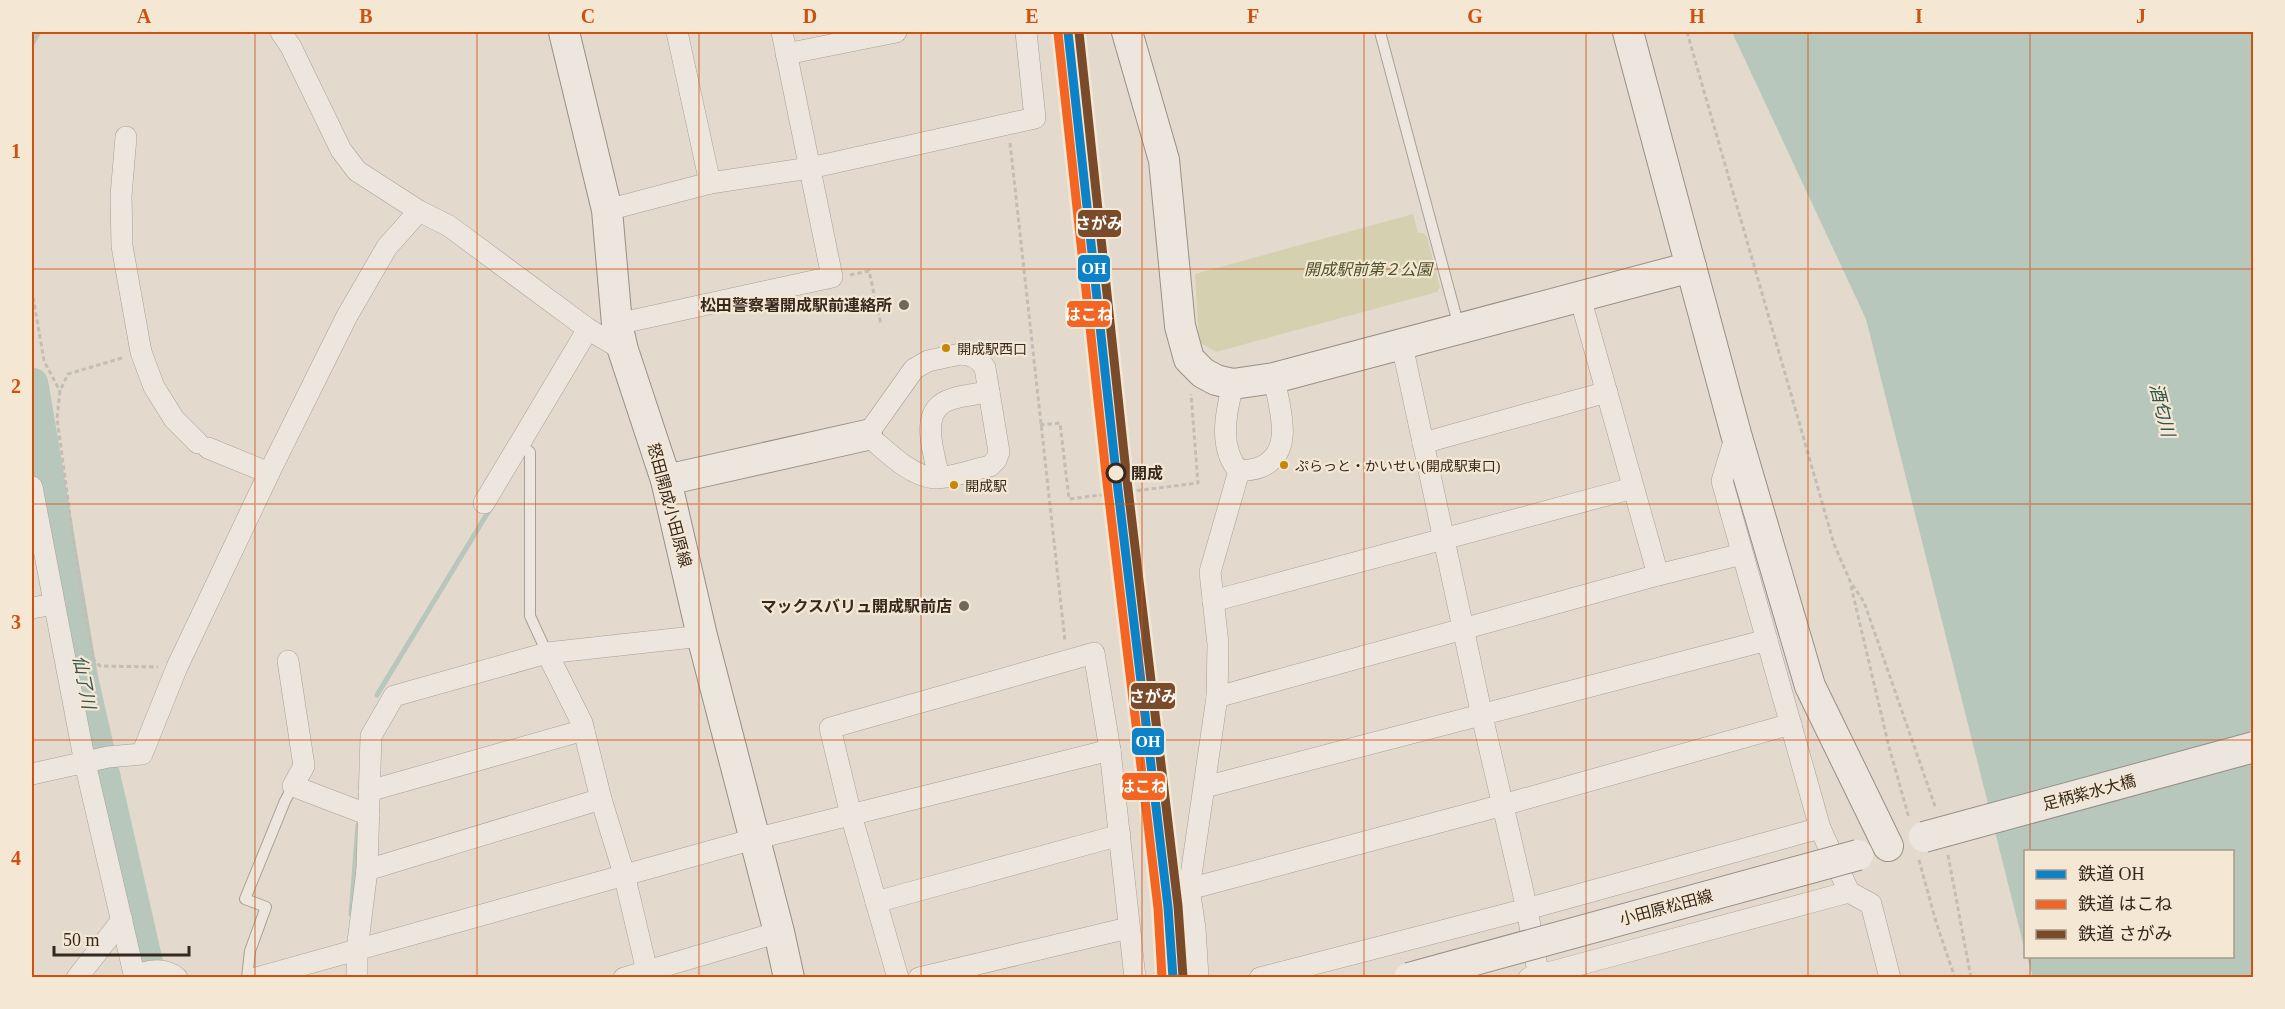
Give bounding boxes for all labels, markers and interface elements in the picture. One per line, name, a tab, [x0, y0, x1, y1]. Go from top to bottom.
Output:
text: A	[137, 5, 152, 27]
text: B	[359, 5, 373, 27]
text: C	[581, 5, 595, 27]
text: D	[803, 5, 817, 27]
text: E	[1025, 5, 1039, 27]
text: F	[1247, 5, 1259, 27]
text: G	[1467, 5, 1483, 27]
text: H	[1689, 5, 1705, 27]
text: I	[1915, 5, 1923, 27]
text: J	[2136, 5, 2146, 27]
text: 1	[11, 140, 21, 162]
line badge: さがみ	[1077, 209, 1122, 238]
text: さがみ	[1075, 215, 1123, 232]
line badge: OH	[1077, 254, 1111, 283]
text: OH	[1082, 260, 1107, 277]
park label: 開成駅前第２公園	[1304, 261, 1434, 278]
place label: 松田警察署開成駅前連絡所	[700, 296, 892, 314]
marker: 松田警察署開成駅前連絡所	[897, 298, 911, 312]
line badge: はこね	[1066, 300, 1111, 328]
text: はこね	[1065, 306, 1113, 323]
marker: 開成駅西口	[940, 342, 952, 354]
place label: 開成駅西口	[957, 342, 1027, 357]
text: 2	[11, 375, 21, 397]
water label: 酒匂川	[2146, 381, 2179, 441]
street label: 怒田開成小田原線	[645, 441, 694, 569]
marker: ぷらっと・かいせい(開成駅東口)	[1278, 459, 1290, 471]
place label: ぷらっと・かいせい(開成駅東口)	[1295, 459, 1501, 475]
marker: 開成	[1106, 463, 1126, 483]
place label: 開成	[1131, 464, 1163, 482]
marker: 開成駅	[948, 479, 960, 491]
place label: 開成駅	[965, 479, 1007, 494]
place label: マックスバリュ開成駅前店	[760, 597, 952, 615]
marker: マックスバリュ開成駅前店	[957, 599, 971, 613]
text: 3	[11, 611, 21, 633]
water label: 仙了川	[69, 654, 99, 712]
line badge: さがみ	[1130, 682, 1176, 710]
text: さがみ	[1129, 688, 1177, 705]
line badge: OH	[1131, 727, 1165, 756]
text: OH	[1136, 733, 1161, 750]
line badge: はこね	[1121, 772, 1166, 801]
street label: 足柄紫水大橋	[2041, 772, 2138, 813]
text: はこね	[1119, 778, 1167, 795]
text: 4	[11, 847, 21, 869]
legend	[2024, 850, 2234, 958]
text: 鉄道 OH	[2078, 864, 2145, 884]
street label: 小田原松田線	[1618, 887, 1715, 928]
text: 鉄道 はこね	[2078, 894, 2173, 914]
scale bar	[54, 919, 189, 957]
text: 鉄道 さがみ	[2078, 924, 2173, 944]
text: 50 m	[63, 930, 100, 950]

